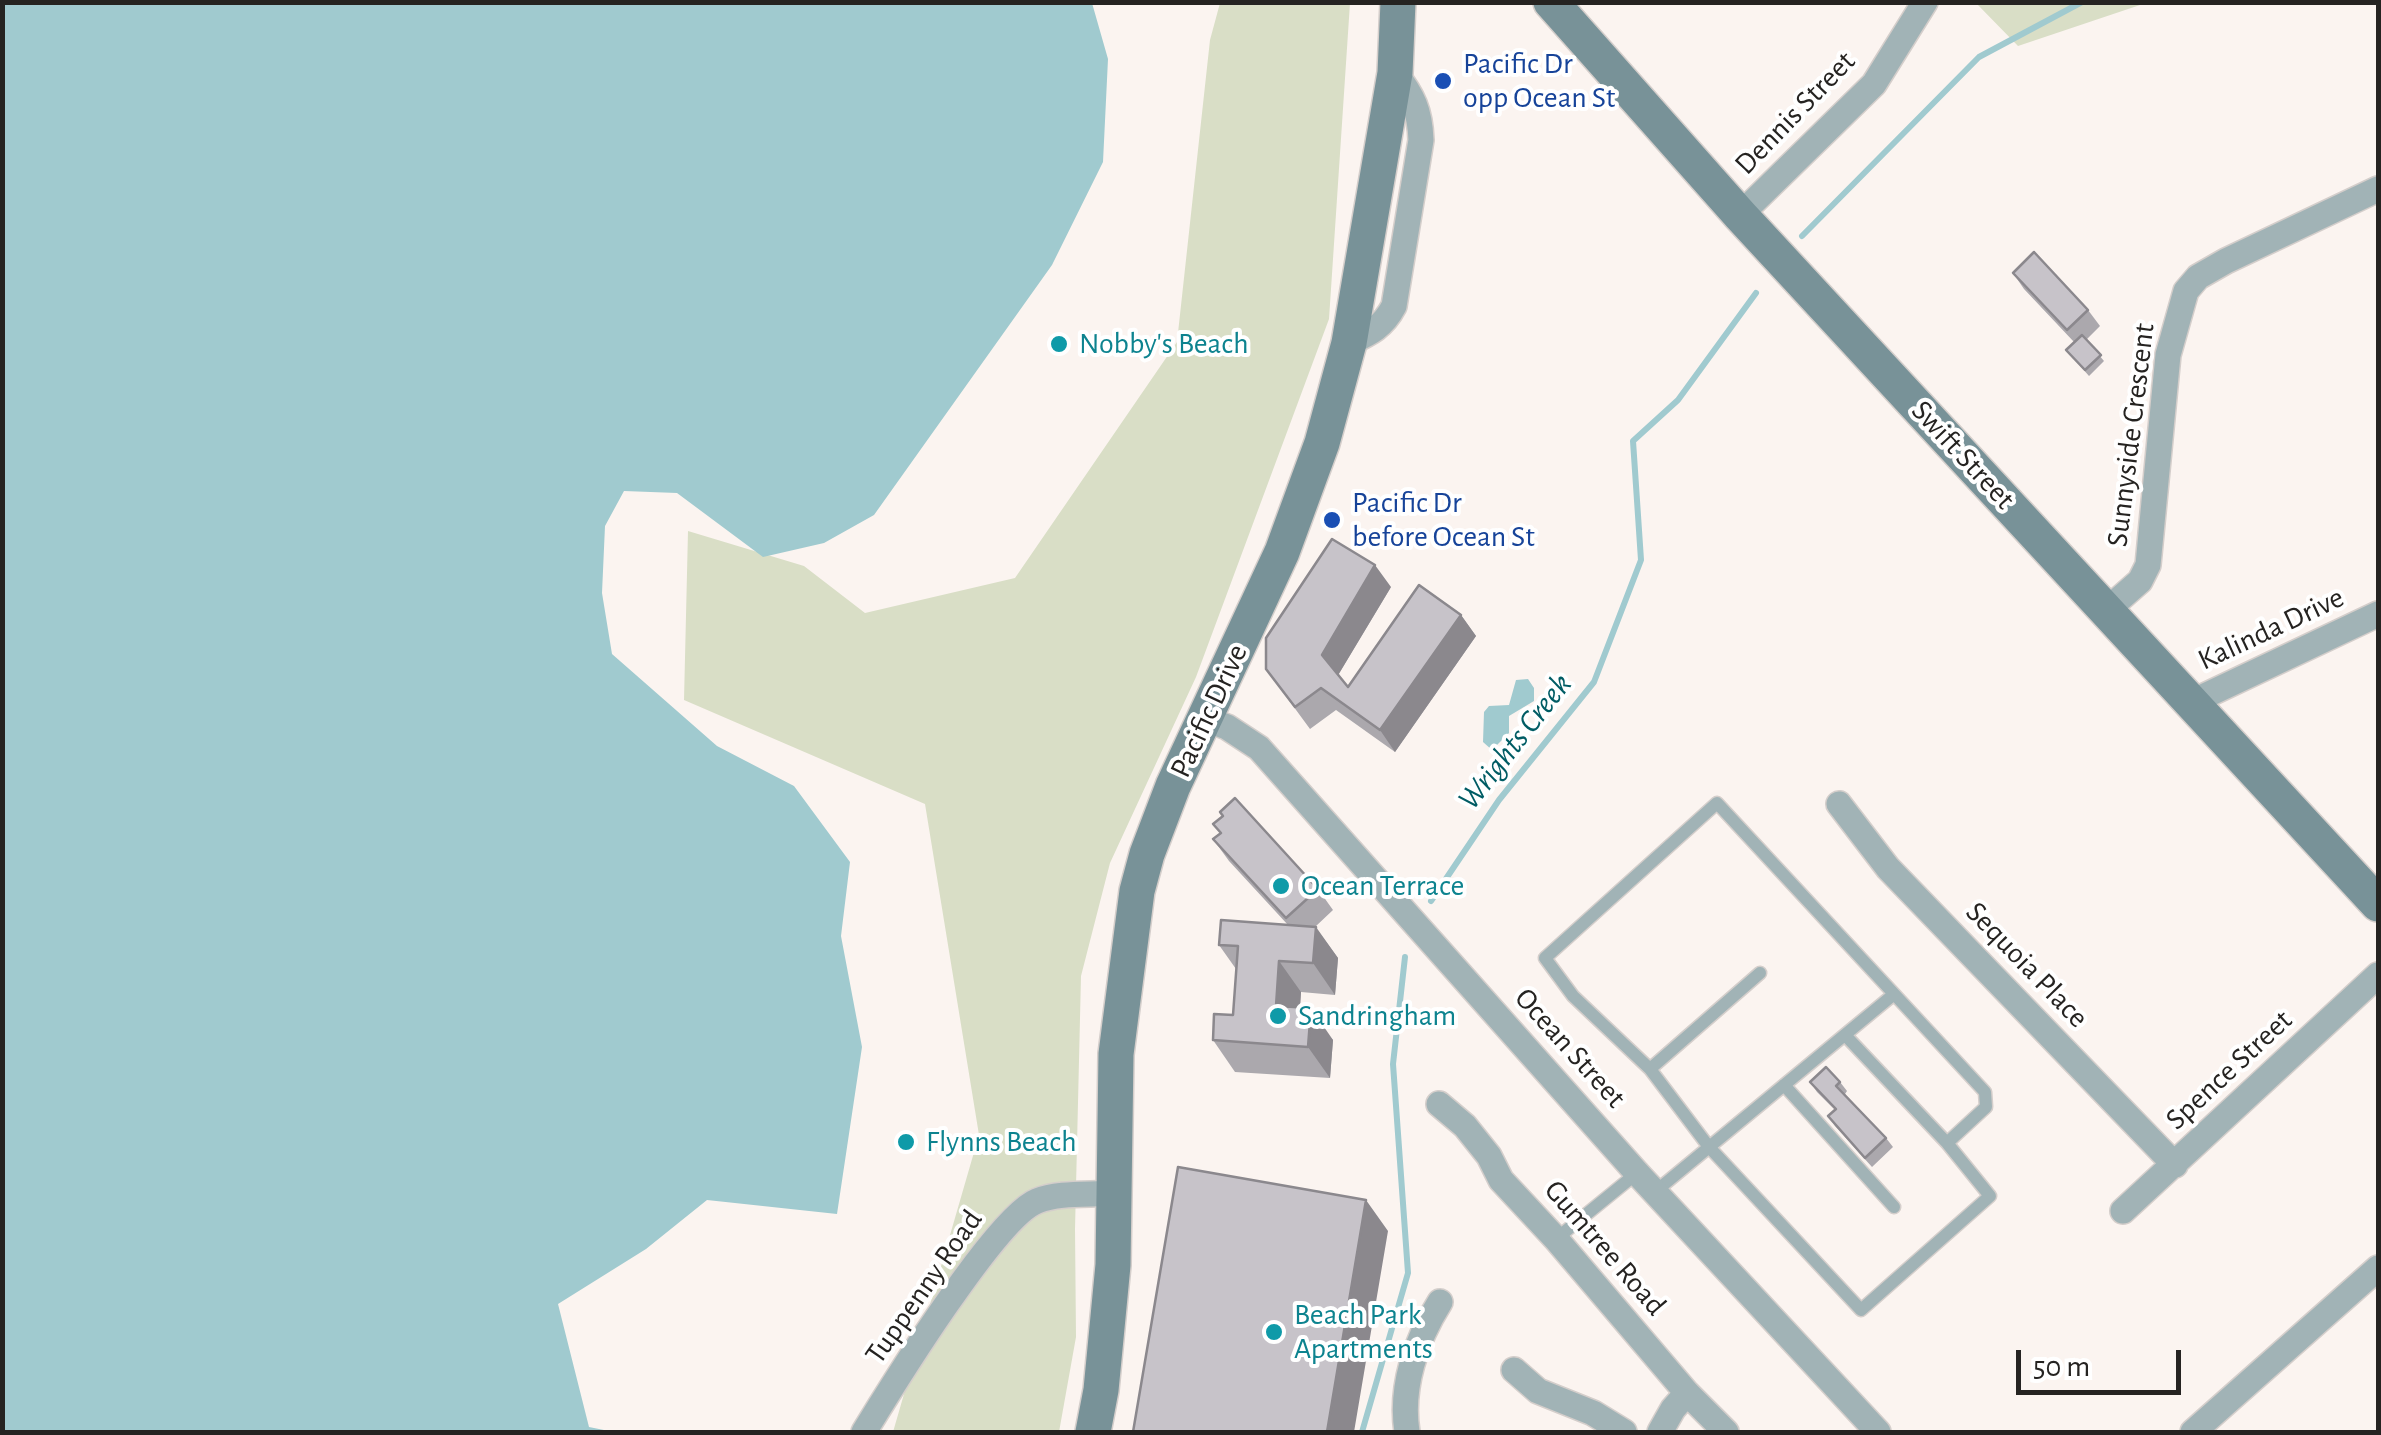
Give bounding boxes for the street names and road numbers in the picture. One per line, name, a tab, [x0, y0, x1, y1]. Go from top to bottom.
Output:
street label: Dennis Street	[1727, 44, 1863, 182]
street label: Sunnyside Crescent	[2099, 321, 2163, 549]
street label: Swift Street	[1904, 393, 2022, 517]
street label: Kalinda Drive	[2192, 580, 2350, 678]
street label: Pacific Drive	[1162, 639, 1256, 783]
street label: Sequoia Place	[1958, 895, 2096, 1035]
street label: Ocean Street	[1507, 981, 1633, 1115]
street label: Spence Street	[2158, 1002, 2300, 1138]
street label: Gumtree Road	[1536, 1173, 1674, 1323]
street label: Tuppenny Road	[858, 1203, 990, 1371]

